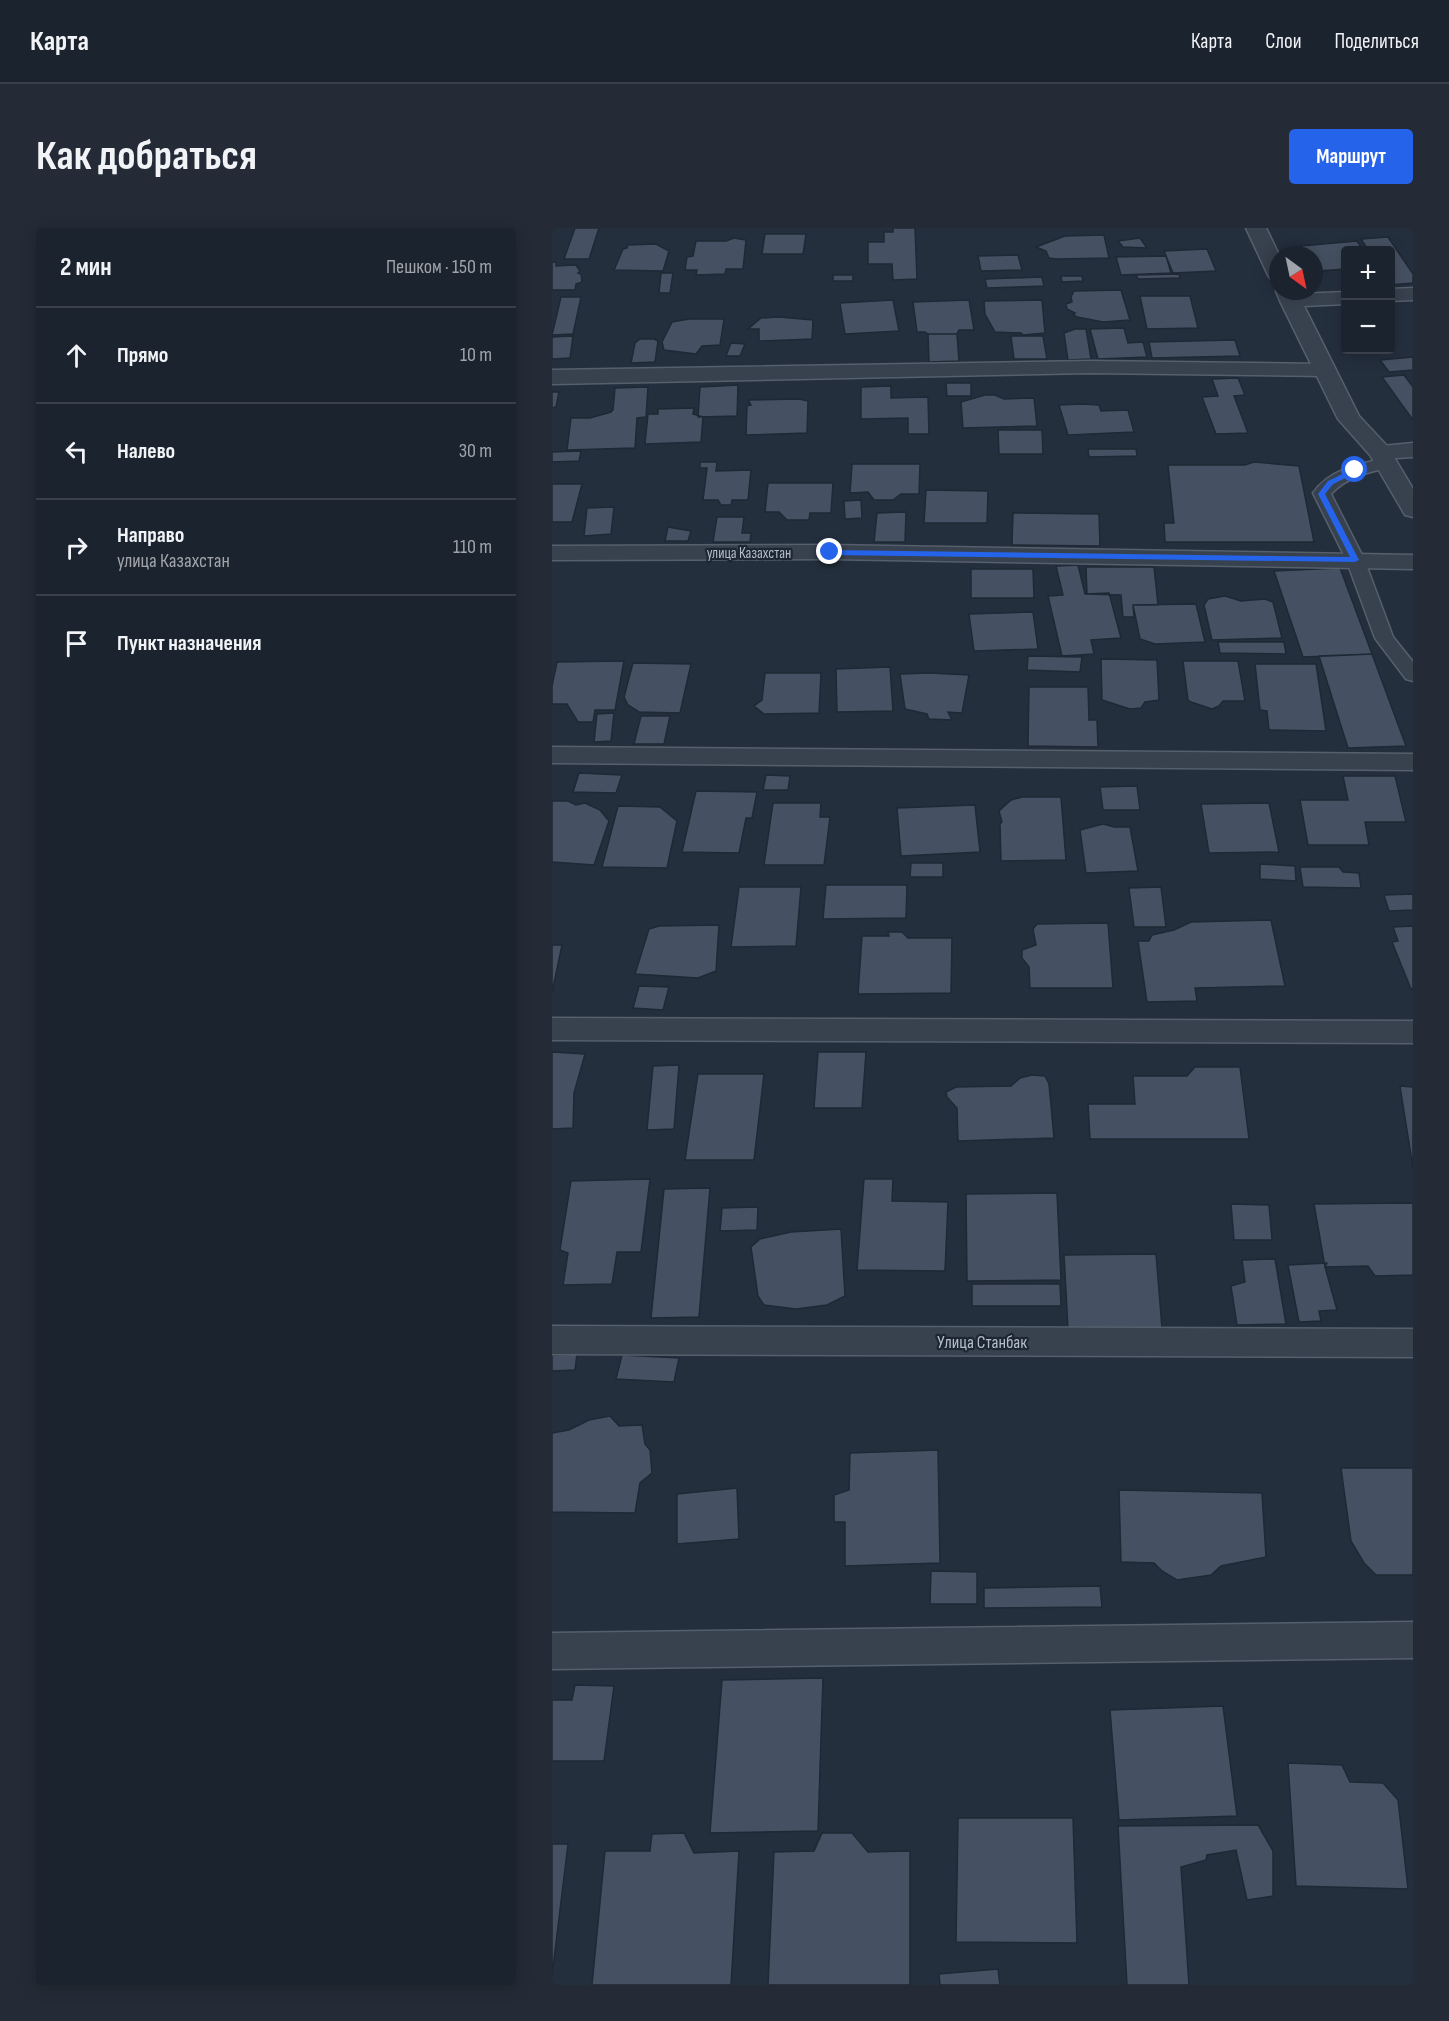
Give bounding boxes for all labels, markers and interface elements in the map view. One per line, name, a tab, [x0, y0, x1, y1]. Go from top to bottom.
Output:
text: Карта	[30, 25, 89, 58]
text: Карта	[1191, 29, 1232, 54]
text: Слои	[1265, 29, 1301, 54]
text: Поделиться	[1334, 29, 1419, 54]
button: Маршрут	[1289, 129, 1413, 184]
text: Как добраться	[36, 131, 257, 182]
north arrow	[1269, 246, 1323, 300]
map controls	[1341, 246, 1395, 354]
button: +	[1341, 246, 1395, 300]
text: 2 мин	[60, 252, 112, 283]
text: Пешком · 150 m	[386, 255, 492, 279]
button: −	[1341, 300, 1395, 354]
icon: ahead	[60, 339, 93, 372]
text: Прямо	[117, 342, 168, 369]
text: 10 m	[460, 343, 492, 367]
icon: left	[60, 435, 93, 468]
text: Налево	[117, 438, 175, 465]
text: 30 m	[459, 439, 492, 463]
route start	[1341, 456, 1367, 482]
text: Направо	[117, 522, 184, 549]
icon: right	[60, 531, 93, 564]
text: 110 m	[453, 535, 492, 559]
route end	[816, 538, 842, 564]
street label: улица Казахстан	[707, 544, 791, 563]
text: улица Казахстан	[117, 549, 230, 573]
icon: arrive	[60, 627, 93, 660]
text: Пункт назначения	[117, 630, 261, 657]
street label: Улица Станбак	[937, 1332, 1027, 1353]

